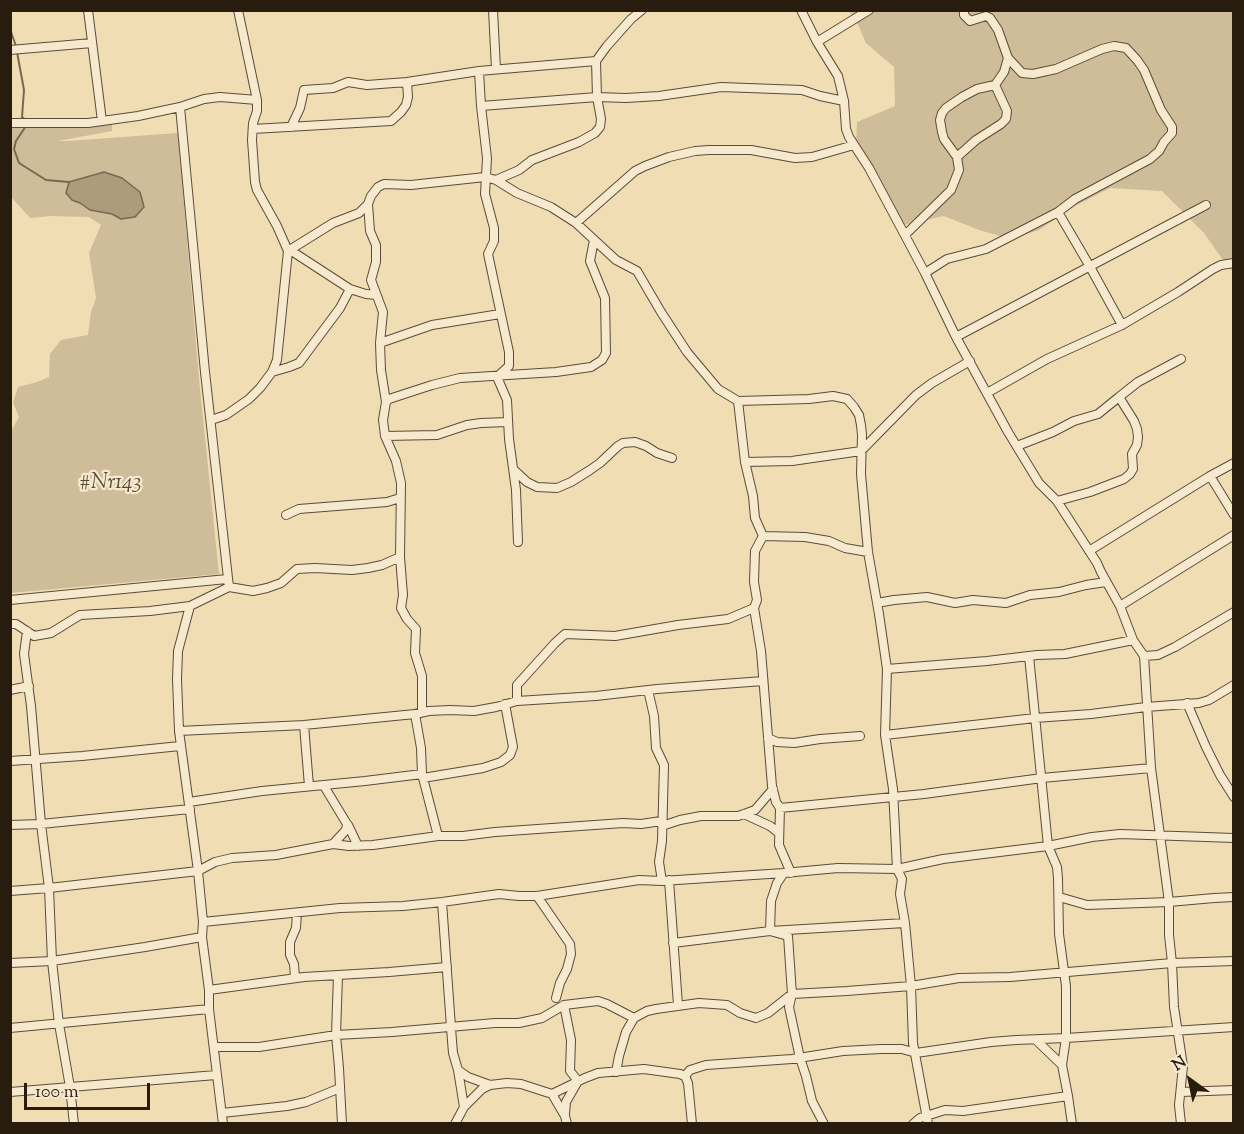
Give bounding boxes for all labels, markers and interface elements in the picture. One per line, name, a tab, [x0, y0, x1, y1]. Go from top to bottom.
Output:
park label: #Nr143	[79, 471, 141, 497]
north arrow	[1160, 1050, 1220, 1110]
text: N	[1168, 1051, 1192, 1078]
scale bar	[27, 1071, 153, 1109]
text: 100 m	[35, 1080, 79, 1106]

